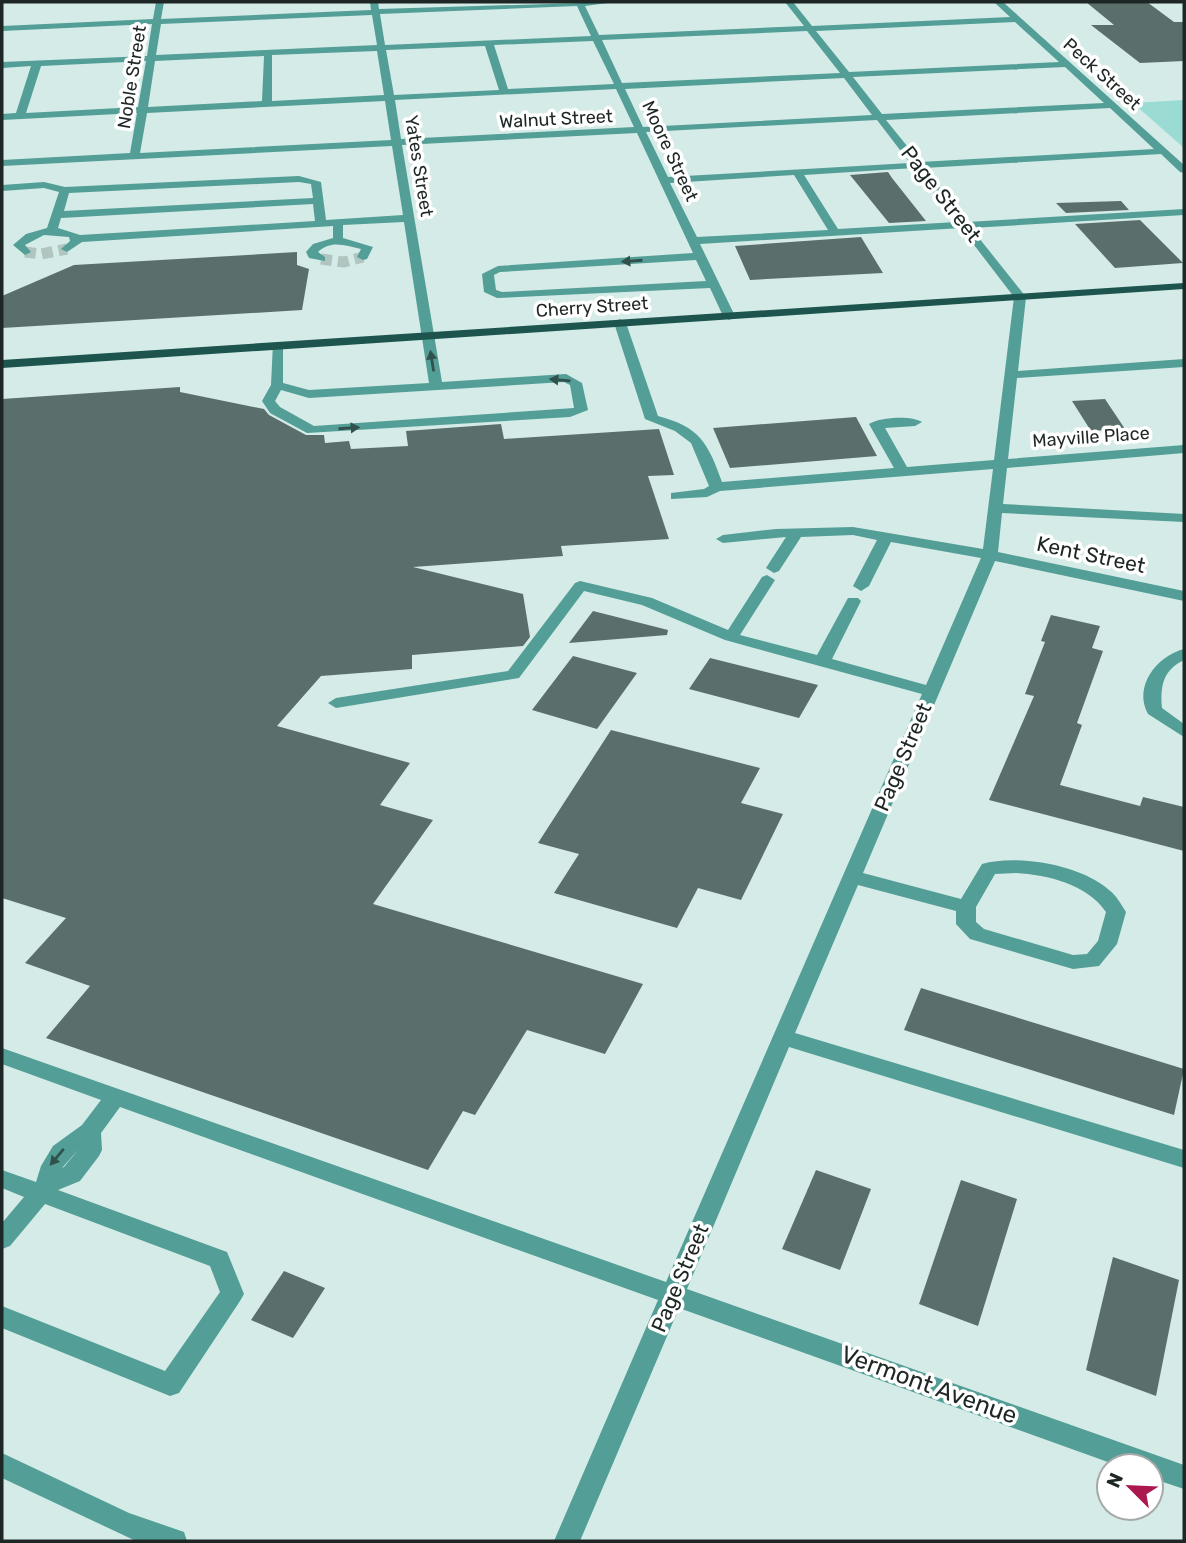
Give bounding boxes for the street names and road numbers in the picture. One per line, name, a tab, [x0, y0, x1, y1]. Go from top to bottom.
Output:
street label: Noble Street	[113, 24, 151, 130]
street label: Peck Street	[1059, 33, 1145, 115]
street label: Moore Street	[637, 97, 703, 205]
street label: Walnut Street	[499, 105, 613, 133]
street label: Yates Street	[400, 114, 438, 218]
street label: Page Street	[896, 141, 987, 247]
street label: Cherry Street	[535, 292, 649, 322]
street label: Mayville Place	[1032, 422, 1150, 452]
street label: Kent Street	[1035, 531, 1148, 578]
street label: Page Street	[869, 699, 937, 815]
street label: Page Street	[646, 1220, 714, 1336]
street label: Vermont Avenue	[837, 1340, 1021, 1430]

